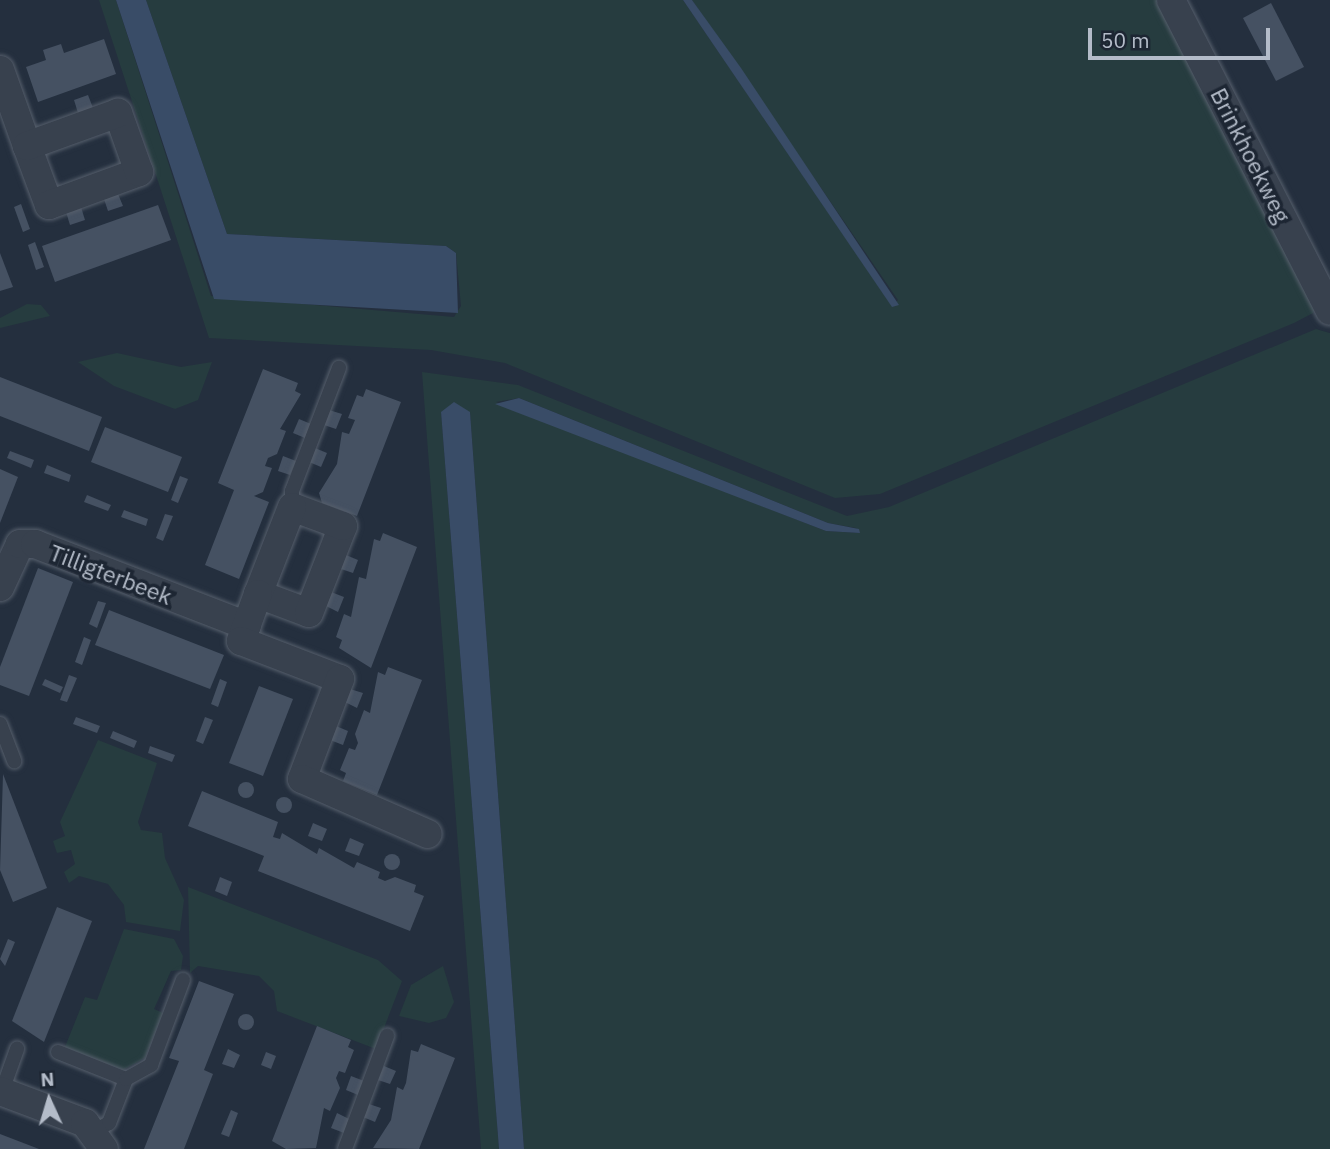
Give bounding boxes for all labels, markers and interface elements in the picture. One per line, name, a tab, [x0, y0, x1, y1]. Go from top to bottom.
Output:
scale bar	[1092, 14, 1274, 58]
text: 50 m	[1101, 26, 1150, 54]
street label: Brinkhoekweg	[1205, 83, 1297, 227]
street label: Tilligterbeek	[46, 538, 176, 610]
north arrow	[14, 1065, 84, 1135]
text: N	[40, 1067, 55, 1092]

